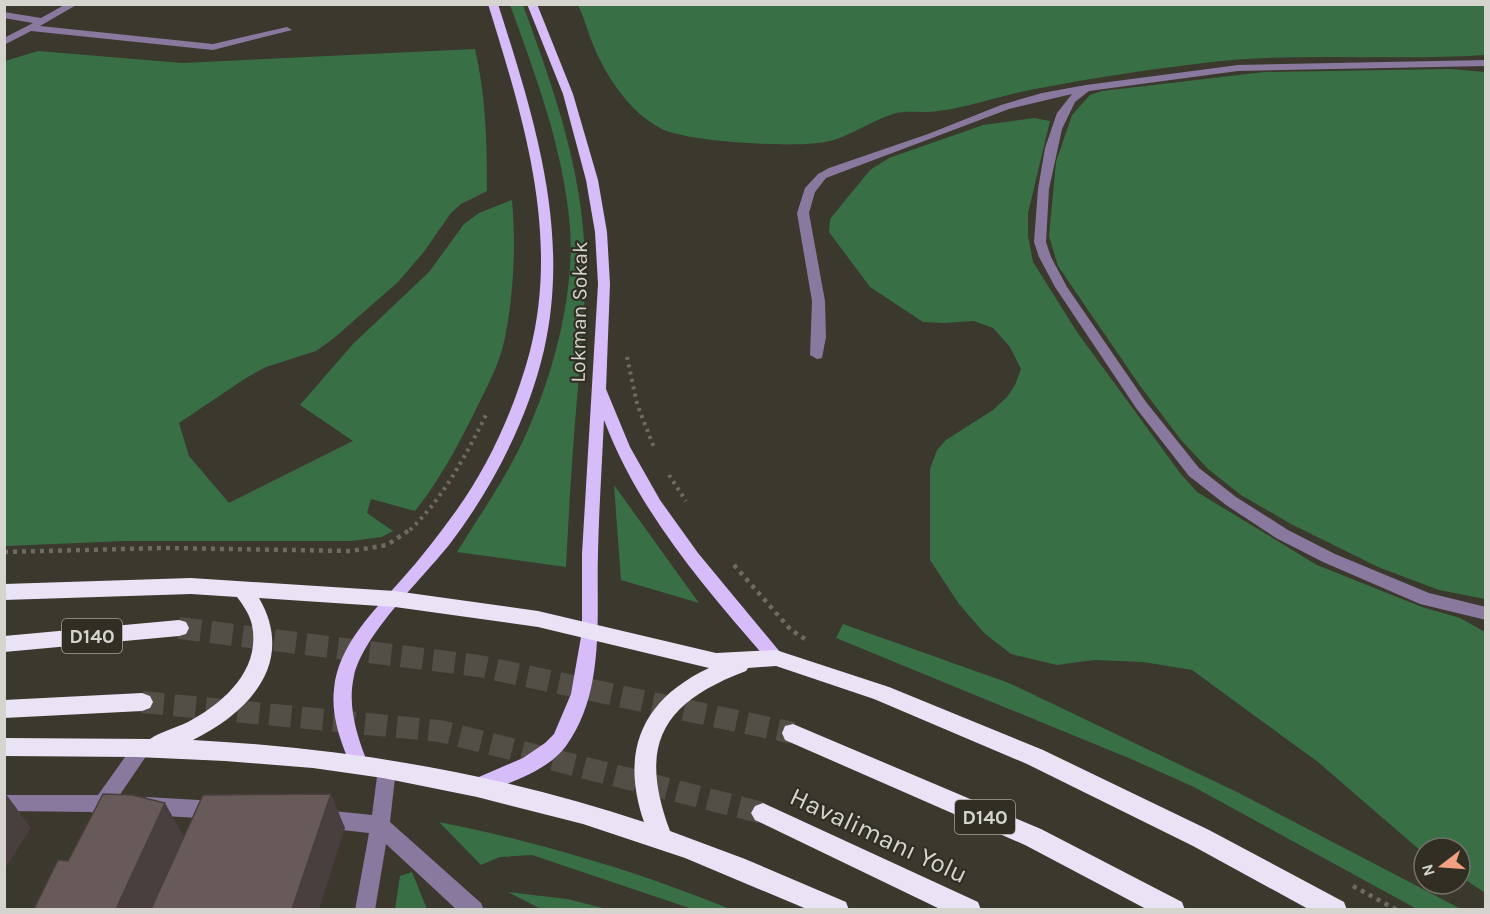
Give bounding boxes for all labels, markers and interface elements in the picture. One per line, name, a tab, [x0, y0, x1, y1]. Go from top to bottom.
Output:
street label: Lokman Sokak	[566, 241, 592, 383]
road number: D140	[62, 619, 122, 653]
street label: Havalimanı Yolu	[785, 781, 972, 890]
road number: D140	[955, 800, 1015, 834]
north arrow	[1412, 836, 1472, 896]
text: N	[1417, 862, 1439, 879]

